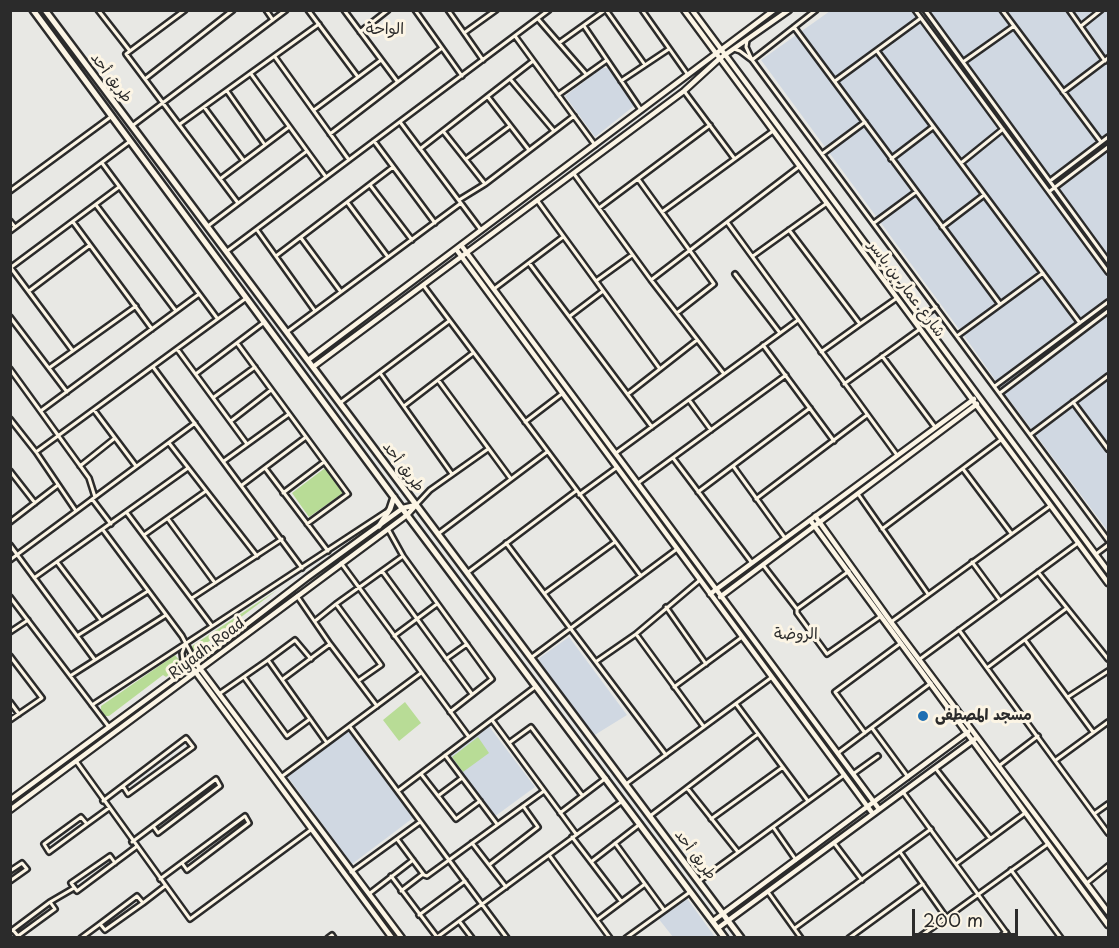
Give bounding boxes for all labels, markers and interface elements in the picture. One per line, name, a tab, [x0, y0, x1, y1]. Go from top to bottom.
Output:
district label: الواحة	[366, 20, 404, 40]
street label: طريق أحد	[86, 49, 136, 107]
street label: شارع عمار بن ياسر	[864, 237, 948, 341]
street label: طريق أحد	[378, 438, 428, 496]
street label: Riyadh Road	[165, 615, 249, 683]
district label: الروضة	[774, 625, 818, 645]
place label: مسجد المصطفى	[935, 707, 1032, 725]
marker: مسجد المصطفى	[916, 709, 930, 723]
street label: طريق أحد	[670, 826, 720, 884]
scale bar	[915, 897, 1022, 935]
text: 200 m	[923, 906, 983, 933]

